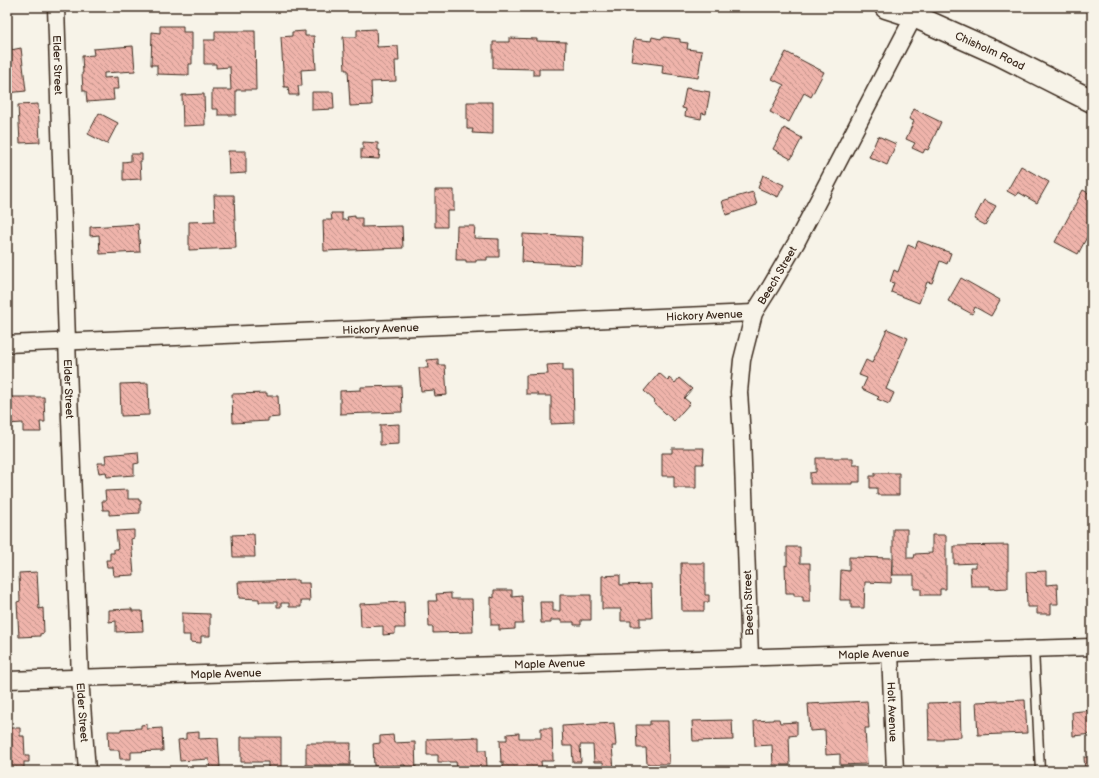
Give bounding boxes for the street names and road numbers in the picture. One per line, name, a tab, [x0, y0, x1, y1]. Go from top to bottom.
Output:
street label: Chisholm Road	[953, 29, 1027, 73]
street label: Elder Street	[50, 35, 65, 96]
street label: Beech Street	[755, 244, 800, 307]
street label: Hickory Avenue	[666, 307, 743, 324]
street label: Hickory Avenue	[342, 321, 420, 337]
street label: Elder Street	[61, 359, 76, 419]
street label: Beech Street	[741, 569, 756, 636]
street label: Maple Avenue	[838, 647, 910, 662]
street label: Maple Avenue	[514, 656, 586, 672]
street label: Maple Avenue	[190, 666, 262, 681]
street label: Elder Street	[73, 682, 91, 743]
street label: Holt Avenue	[884, 682, 900, 743]

